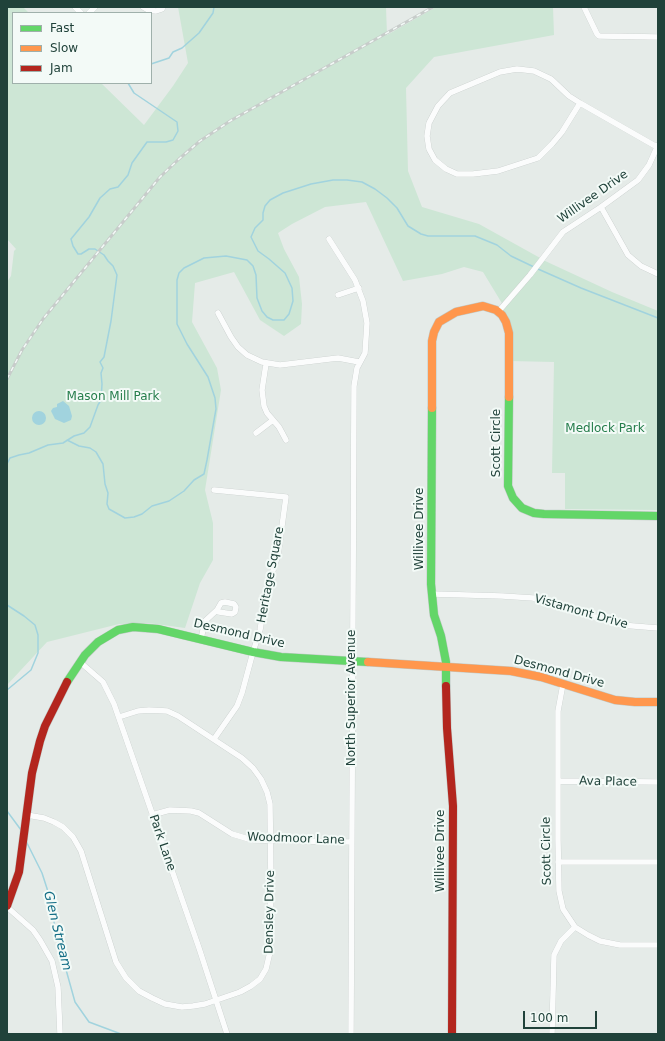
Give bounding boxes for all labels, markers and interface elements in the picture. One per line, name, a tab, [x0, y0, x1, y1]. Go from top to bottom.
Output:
legend	[12, 12, 152, 84]
text: Fast	[50, 21, 74, 35]
text: Slow	[50, 41, 78, 55]
text: Jam	[50, 61, 73, 75]
street label: Willivee Drive	[555, 167, 631, 227]
park label: Mason Mill Park	[67, 390, 159, 404]
street label: Scott Circle	[490, 409, 504, 477]
park label: Medlock Park	[565, 422, 645, 436]
street label: Willivee Drive	[413, 488, 427, 570]
street label: Heritage Square	[255, 526, 287, 624]
street label: Vistamont Drive	[533, 592, 629, 632]
street label: Desmond Drive	[192, 617, 286, 651]
street label: North Superior Avenue	[345, 630, 359, 766]
street label: Desmond Drive	[512, 653, 606, 691]
street label: Ava Place	[579, 774, 637, 790]
street label: Willivee Drive	[434, 810, 448, 892]
street label: Park Lane	[146, 813, 178, 873]
street label: Scott Circle	[539, 817, 555, 885]
street label: Woodmoor Lane	[247, 830, 345, 848]
street label: Densley Drive	[262, 870, 278, 954]
water label: Glen Stream	[40, 890, 74, 972]
scale bar	[525, 1003, 599, 1029]
text: 100 m	[530, 1011, 568, 1025]

